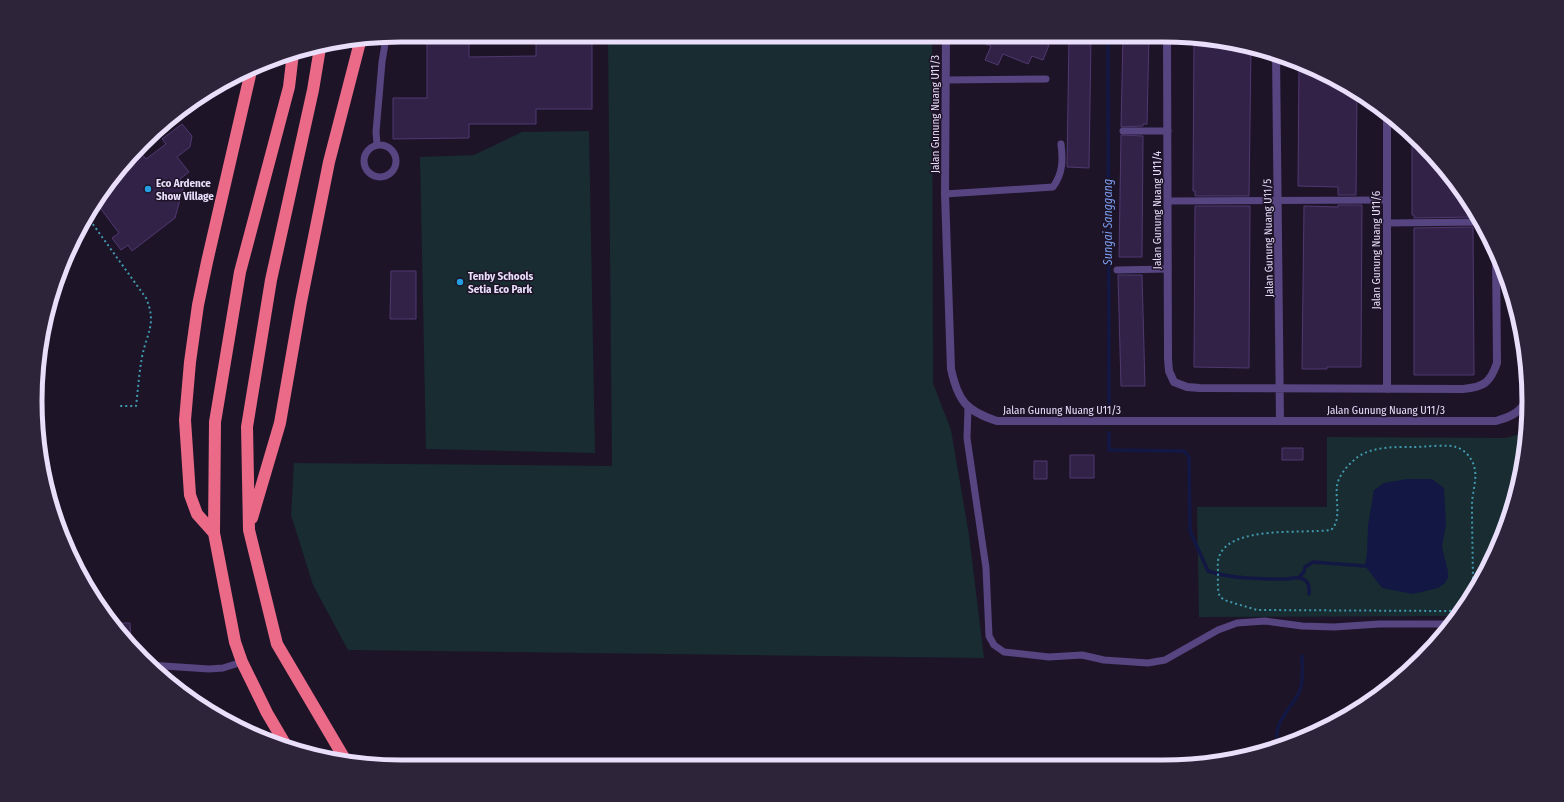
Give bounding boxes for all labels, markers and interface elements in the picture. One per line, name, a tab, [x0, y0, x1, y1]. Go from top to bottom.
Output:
street label: Jalan Gunung Nuang U11/3	[929, 55, 942, 173]
street label: Jalan Gunung Nuang U11/4	[1151, 150, 1164, 269]
place label: Eco Ardence Show Village	[156, 177, 214, 203]
water label: Sungai Sanggang	[1101, 179, 1115, 266]
street label: Jalan Gunung Nuang U11/5	[1261, 179, 1276, 297]
marker: Eco Ardence Show Village	[143, 184, 153, 194]
street label: Jalan Gunung Nuang U11/6	[1370, 190, 1383, 309]
place label: Tenby Schools Setia Eco Park	[468, 270, 534, 296]
marker: Tenby Schools Setia Eco Park	[455, 277, 465, 287]
street label: Jalan Gunung Nuang U11/3	[1003, 404, 1121, 417]
street label: Jalan Gunung Nuang U11/3	[1327, 404, 1445, 417]

